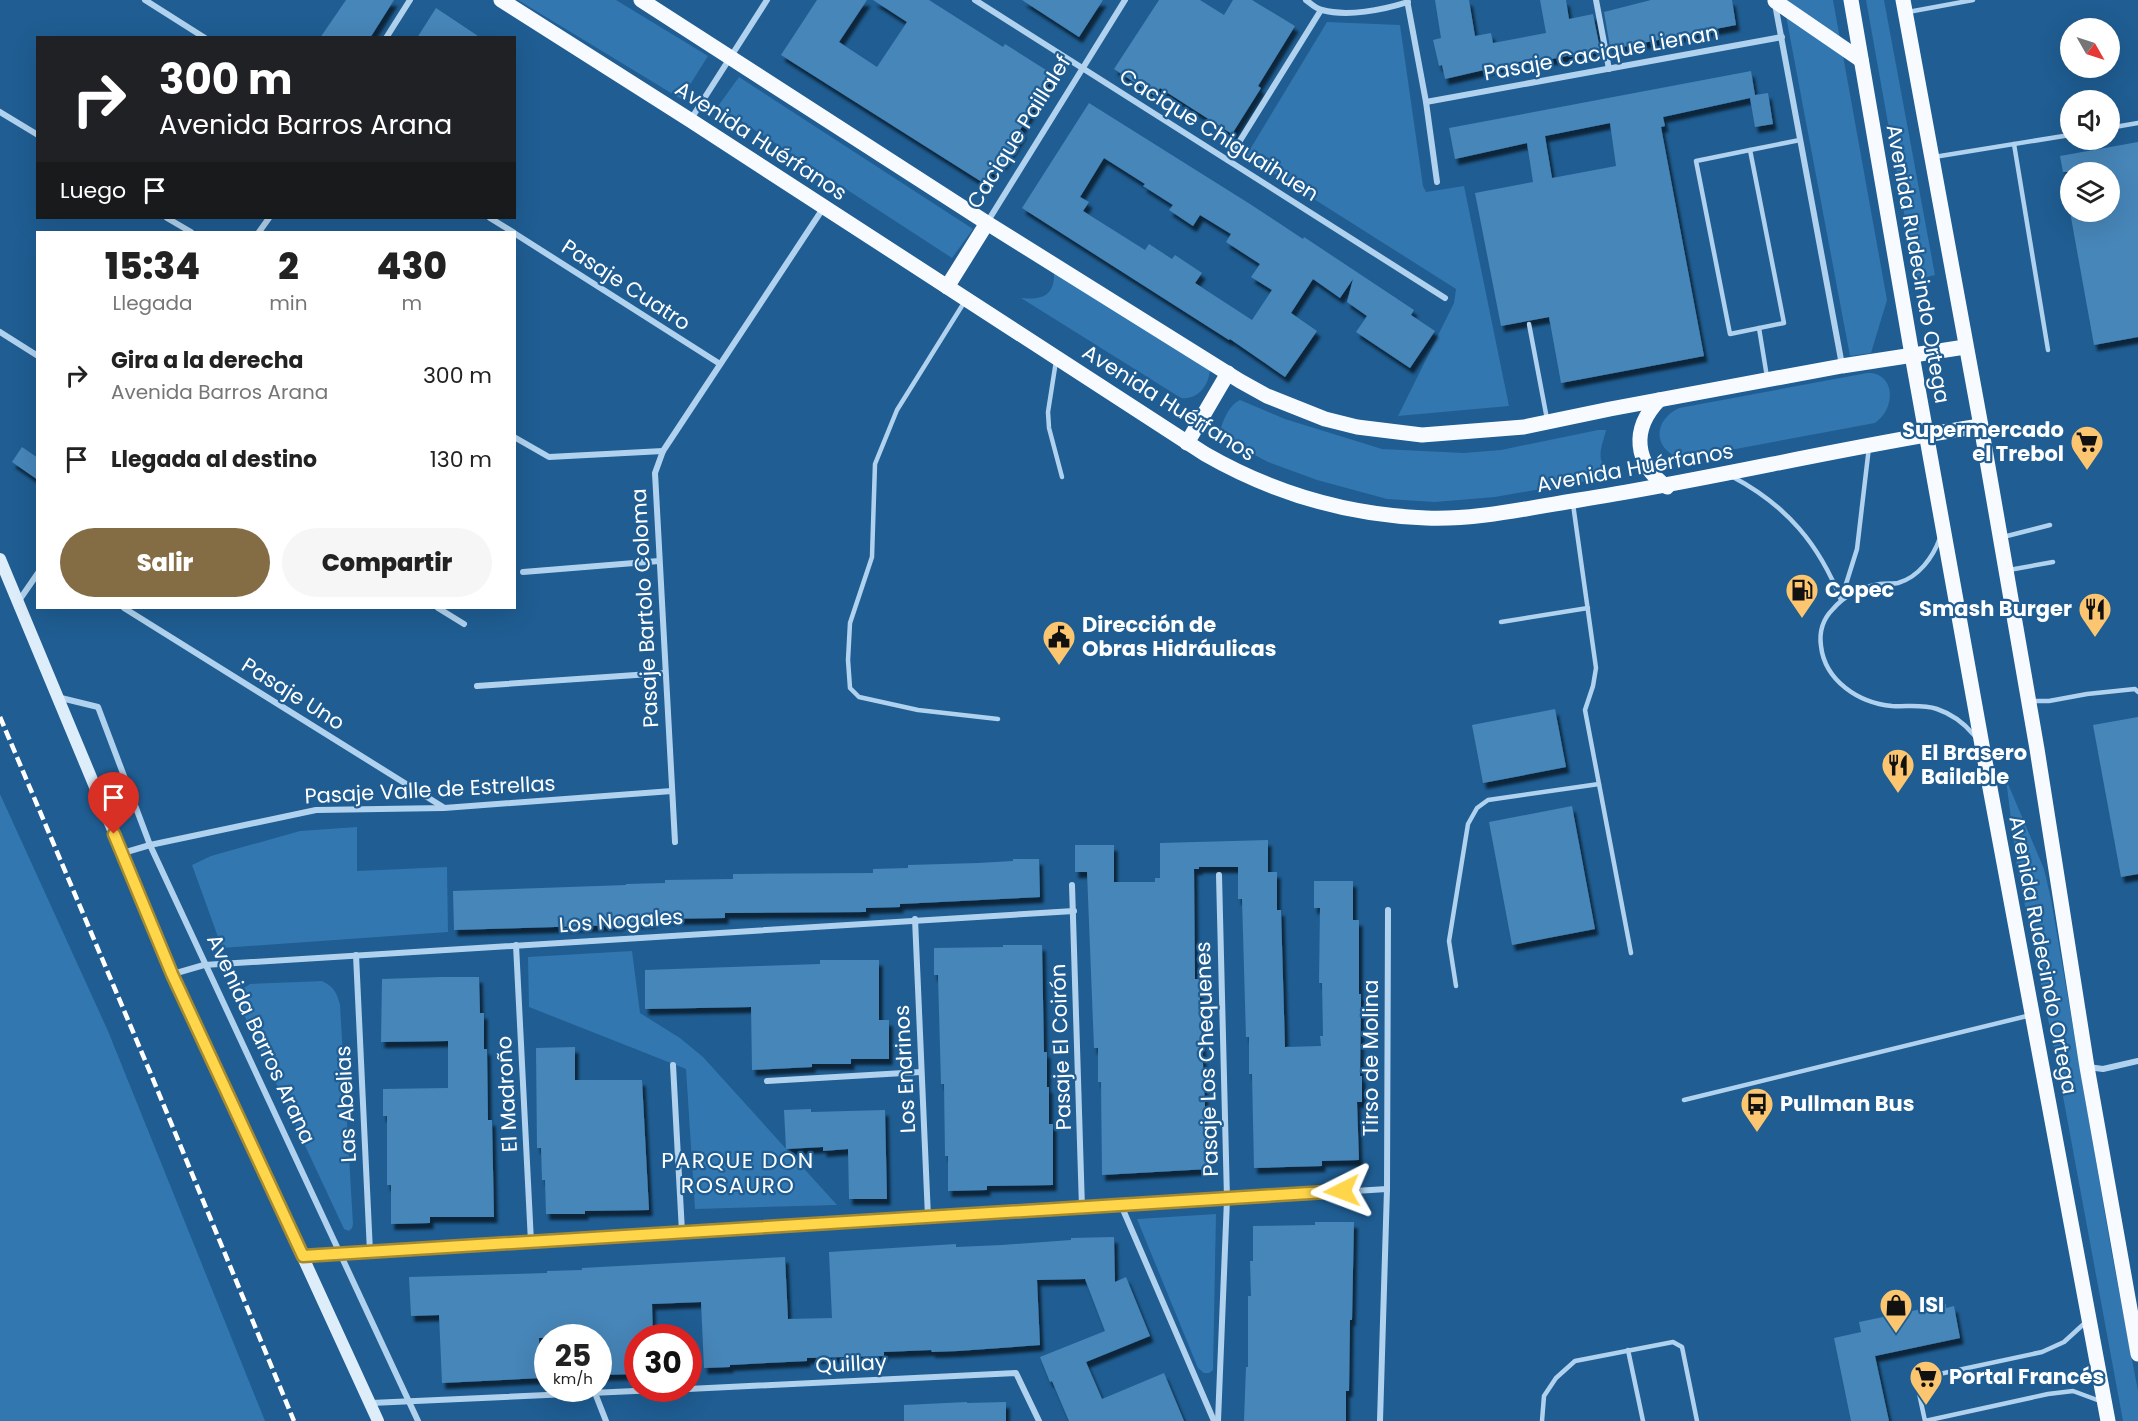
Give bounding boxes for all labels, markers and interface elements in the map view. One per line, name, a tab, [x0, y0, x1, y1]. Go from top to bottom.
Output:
street label: Pasaje Cacique Lienan	[1481, 18, 1721, 87]
north arrow	[2060, 18, 2120, 78]
map controls	[2060, 18, 2120, 222]
street label: Cacique Paillalef	[960, 49, 1077, 214]
text: 300 m	[159, 50, 293, 109]
icon: right	[60, 60, 138, 138]
street label: Cacique Chiguaihuen	[1114, 61, 1324, 208]
street label: Avenida Huérfanos	[670, 74, 853, 207]
button: sound	[2060, 90, 2120, 150]
text: Avenida Barros Arana	[159, 106, 452, 143]
street label: Avenida Rudecindo Ortega	[1880, 122, 1957, 406]
button: layers	[2060, 162, 2120, 222]
icon: arrive	[138, 174, 171, 207]
text: Luego	[60, 175, 126, 206]
street label: Pasaje Cuatro	[556, 232, 696, 337]
text: 15:34	[105, 241, 200, 292]
text: 2	[278, 241, 299, 292]
text: 430	[377, 241, 447, 292]
text: Llegada	[113, 289, 193, 317]
text: min	[269, 289, 308, 317]
text: m	[401, 289, 422, 317]
street label: Avenida Huérfanos	[1077, 337, 1261, 468]
text: Gira a la derecha	[111, 345, 304, 376]
icon: right	[60, 359, 93, 392]
text: 300 m	[423, 360, 492, 391]
text: Avenida Barros Arana	[111, 378, 328, 406]
place label: Supermercado el Trebol	[1902, 415, 2064, 468]
supermarket icon: Supermercado el Trebol	[2069, 424, 2105, 471]
street label: Avenida Huérfanos	[1534, 436, 1736, 499]
icon: arrive	[60, 443, 93, 476]
text: Llegada al destino	[111, 444, 317, 475]
text: 130 m	[430, 444, 492, 475]
street label: Pasaje Bartolo Coloma	[624, 488, 665, 728]
button: Salir	[60, 528, 270, 597]
button: Compartir	[282, 528, 492, 597]
fuel station icon: Copec	[1784, 572, 1820, 619]
place label: Copec	[1825, 575, 1895, 604]
restaurant icon: Smash Burger	[2077, 591, 2113, 638]
place label: Smash Burger	[1919, 594, 2072, 623]
place label: Dirección de Obras Hidráulicas	[1082, 610, 1276, 663]
public building icon: Dirección de Obras Hidráulicas	[1041, 619, 1077, 666]
street label: Pasaje Uno	[236, 650, 350, 737]
place label: El Brasero Bailable	[1921, 738, 2027, 791]
restaurant icon: El Brasero Bailable	[1880, 747, 1916, 794]
street label: Pasaje Valle de Estrellas	[304, 768, 556, 811]
pin	[88, 772, 139, 834]
icon: arrive	[97, 781, 130, 814]
street label: Avenida Rudecindo Ortega	[2002, 813, 2085, 1097]
street label: Los Nogales	[558, 902, 684, 939]
street label: Avenida Barros Arana	[200, 929, 323, 1148]
street label: Pasaje Los Chequenes	[1188, 941, 1225, 1177]
street label: Pasaje El Coirón	[1043, 963, 1078, 1131]
street label: Tirso de Molina	[1356, 980, 1385, 1136]
street label: Los Endrinos	[887, 1004, 922, 1134]
street label: El Madroño	[489, 1035, 524, 1153]
street label: Las Abelias	[328, 1045, 363, 1163]
bus stop icon: Pullman Bus	[1739, 1086, 1775, 1133]
place label: Pullman Bus	[1780, 1089, 1914, 1118]
district label: PARQUE DON ROSAURO	[661, 1145, 815, 1201]
position arrow	[1310, 1159, 1374, 1223]
shop icon: ISI	[1878, 1287, 1914, 1334]
place label: ISI	[1919, 1290, 1944, 1319]
speed limit sign: 30	[624, 1324, 702, 1402]
text: 25	[555, 1334, 591, 1377]
street label: Quillay	[815, 1347, 888, 1380]
supermarket icon: Portal Francés	[1908, 1359, 1944, 1406]
place label: Portal Francés	[1949, 1362, 2104, 1391]
text: km/h	[553, 1368, 593, 1389]

